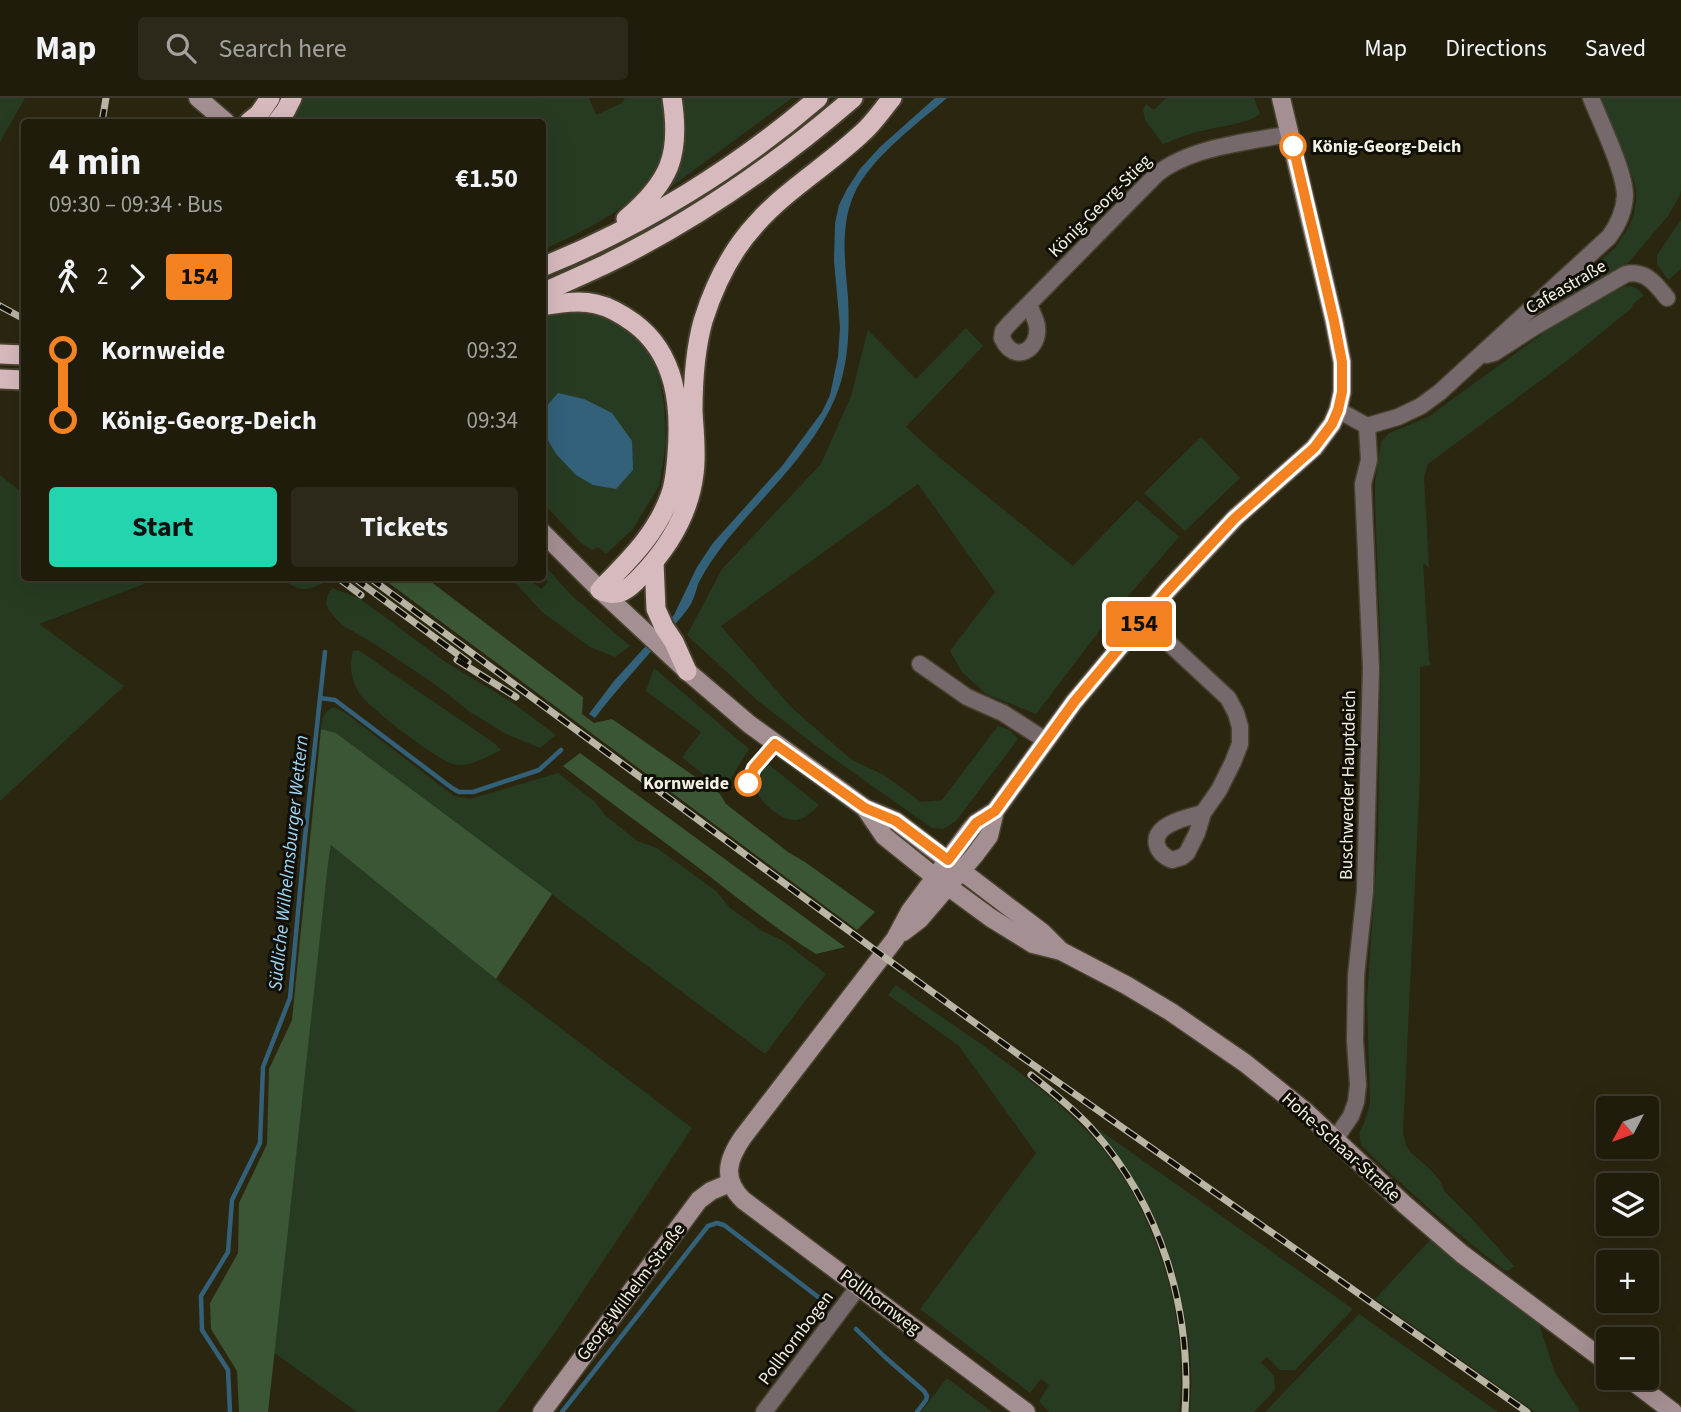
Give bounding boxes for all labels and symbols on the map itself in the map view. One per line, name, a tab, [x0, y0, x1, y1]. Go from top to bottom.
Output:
marker: König-Georg-Deich	[1280, 133, 1306, 159]
place label: König-Georg-Deich	[1312, 134, 1461, 159]
street label: König-Georg-Stieg	[1043, 149, 1157, 263]
street label: Cafeastraße	[1521, 254, 1611, 320]
line badge: 154	[1099, 601, 1179, 647]
street label: Buschwerder Hauptdeich	[1334, 690, 1362, 880]
water label: Südliche Wilhelmsburger Wettern	[262, 734, 316, 992]
marker: Kornweide	[735, 770, 761, 796]
place label: Kornweide	[643, 771, 729, 796]
street label: Hohe-Schaar-Straße	[1276, 1087, 1406, 1207]
north arrow	[1596, 1096, 1659, 1158]
street label: Georg-Wilhelm-Straße	[571, 1218, 691, 1366]
street label: Pollhornweg	[835, 1263, 925, 1341]
street label: Pollhornbogen	[752, 1286, 840, 1390]

